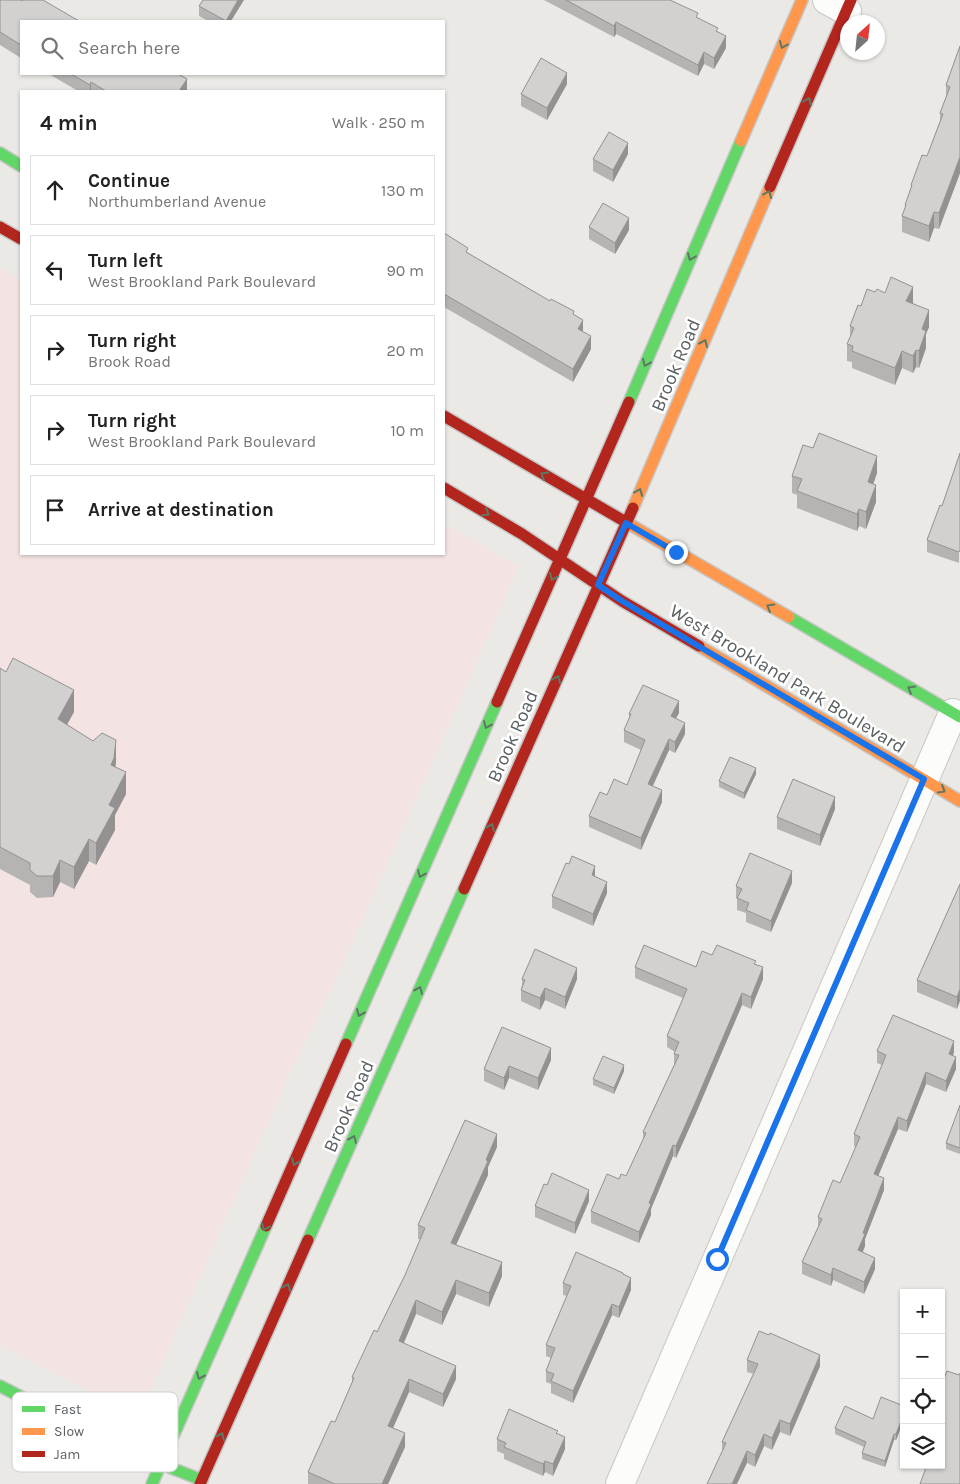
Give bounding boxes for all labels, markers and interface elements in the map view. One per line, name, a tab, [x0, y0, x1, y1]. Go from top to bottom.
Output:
north arrow	[840, 15, 885, 60]
search box	[20, 20, 445, 75]
icon: search	[38, 34, 66, 62]
text: Search here	[78, 37, 180, 59]
one-way arrow	[778, 40, 789, 49]
one-way arrow	[801, 97, 812, 106]
text: 4 min	[40, 111, 98, 135]
text: Walk · 250 m	[332, 113, 425, 132]
text: Continue	[88, 170, 170, 192]
icon: ahead	[41, 176, 69, 204]
text: 130 m	[381, 181, 424, 200]
one-way arrow	[761, 190, 772, 199]
text: Northumberland Avenue	[88, 192, 266, 211]
text: Turn left	[88, 250, 163, 272]
one-way arrow	[687, 252, 698, 261]
icon: left	[41, 256, 69, 284]
text: 90 m	[386, 261, 424, 280]
text: West Brookland Park Boulevard	[88, 272, 316, 291]
street label: Brook Road	[647, 316, 705, 415]
text: Turn right	[88, 330, 177, 352]
icon: right	[41, 336, 69, 364]
one-way arrow	[697, 339, 708, 348]
text: 20 m	[386, 341, 424, 360]
text: Brook Road	[88, 352, 171, 371]
one-way arrow	[641, 358, 652, 367]
text: Turn right	[88, 410, 177, 432]
icon: right	[41, 416, 69, 444]
text: 10 m	[390, 421, 424, 440]
text: West Brookland Park Boulevard	[88, 432, 316, 451]
one-way arrow	[541, 471, 550, 481]
one-way arrow	[633, 488, 644, 497]
icon: arrive	[41, 496, 69, 524]
text: Arrive at destination	[88, 499, 274, 521]
one-way arrow	[480, 506, 489, 516]
route end	[665, 541, 688, 564]
one-way arrow	[549, 572, 560, 581]
street label: West Brookland Park Boulevard	[666, 600, 909, 758]
one-way arrow	[767, 603, 776, 613]
one-way arrow	[550, 675, 561, 684]
one-way arrow	[907, 685, 916, 695]
street label: Brook Road	[483, 687, 543, 786]
one-way arrow	[483, 720, 494, 729]
one-way arrow	[936, 784, 945, 794]
one-way arrow	[485, 823, 496, 832]
one-way arrow	[417, 869, 428, 878]
one-way arrow	[413, 986, 423, 995]
one-way arrow	[356, 1008, 366, 1017]
street label: Brook Road	[319, 1057, 379, 1156]
one-way arrow	[347, 1135, 358, 1144]
one-way arrow	[290, 1157, 301, 1166]
one-way arrow	[261, 1222, 272, 1231]
route start	[706, 1248, 729, 1271]
one-way arrow	[281, 1283, 292, 1292]
map controls	[900, 1289, 945, 1469]
button: +	[900, 1289, 945, 1334]
button: −	[900, 1334, 945, 1379]
one-way arrow	[195, 1371, 206, 1380]
button: locate	[900, 1379, 945, 1424]
legend	[12, 1392, 178, 1472]
text: Fast	[54, 1401, 81, 1418]
text: Slow	[54, 1423, 84, 1440]
button: layers	[900, 1424, 945, 1469]
one-way arrow	[215, 1432, 226, 1441]
text: Jam	[54, 1446, 80, 1463]

